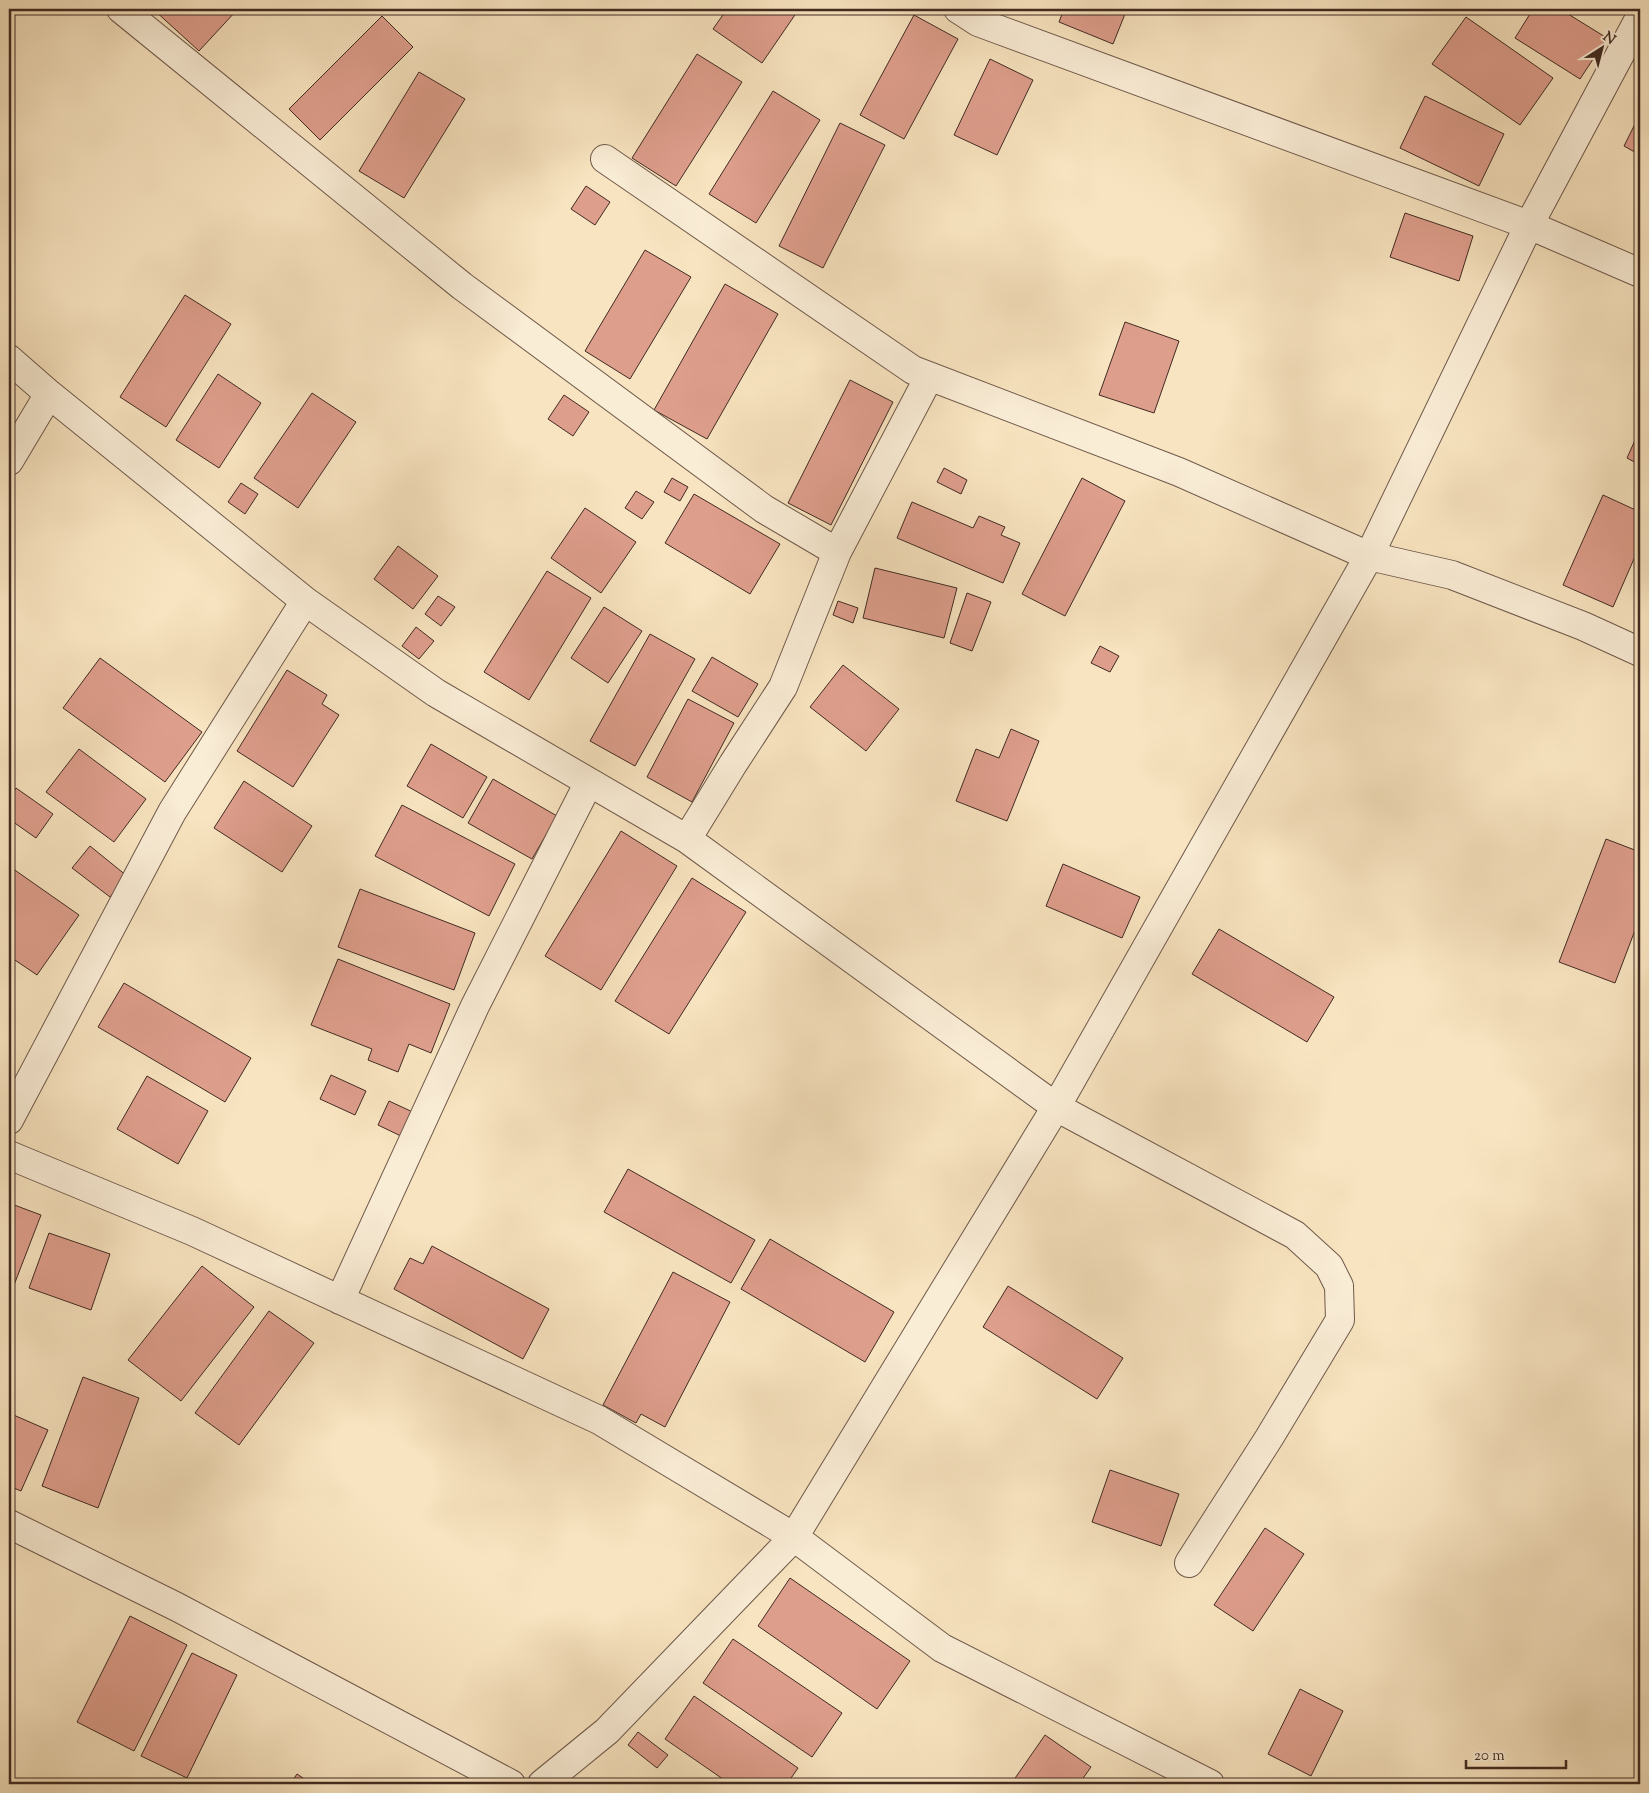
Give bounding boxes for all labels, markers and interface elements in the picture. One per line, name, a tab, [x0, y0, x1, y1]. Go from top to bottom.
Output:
north arrow	[1576, 22, 1626, 72]
text: N	[1598, 28, 1619, 50]
scale bar	[1466, 1738, 1566, 1770]
text: 20 m	[1474, 1746, 1505, 1767]

